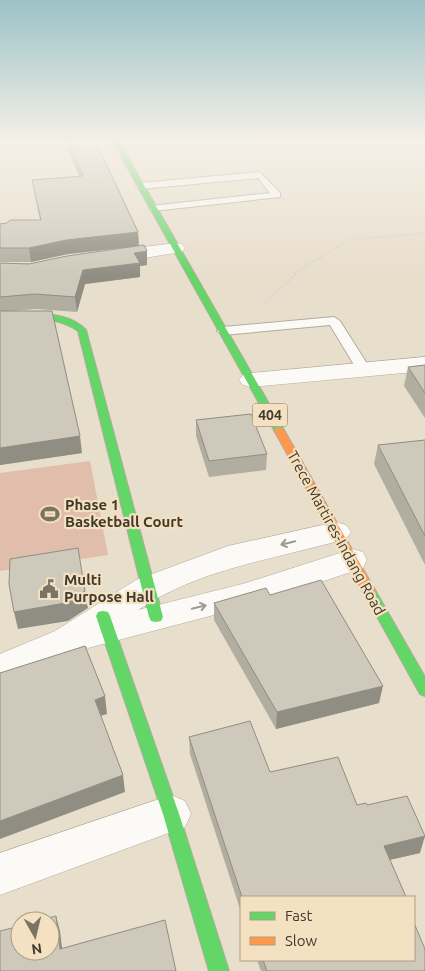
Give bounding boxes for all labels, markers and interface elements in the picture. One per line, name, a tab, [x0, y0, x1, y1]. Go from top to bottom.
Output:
road number: 404	[252, 404, 288, 426]
street label: Trece Martires-Indang Road	[284, 448, 389, 618]
place label: Phase 1 Basketball Court	[65, 496, 183, 530]
sports icon: Phase 1 Basketball Court	[39, 503, 61, 525]
one-way arrow	[281, 539, 297, 548]
place label: Multi Purpose Hall	[64, 571, 154, 605]
public building icon: Multi Purpose Hall	[38, 578, 60, 600]
one-way arrow	[191, 602, 207, 611]
legend	[240, 896, 415, 961]
text: Fast	[285, 907, 313, 924]
north arrow	[10, 911, 60, 961]
text: Slow	[285, 932, 318, 949]
text: N	[31, 940, 43, 958]

